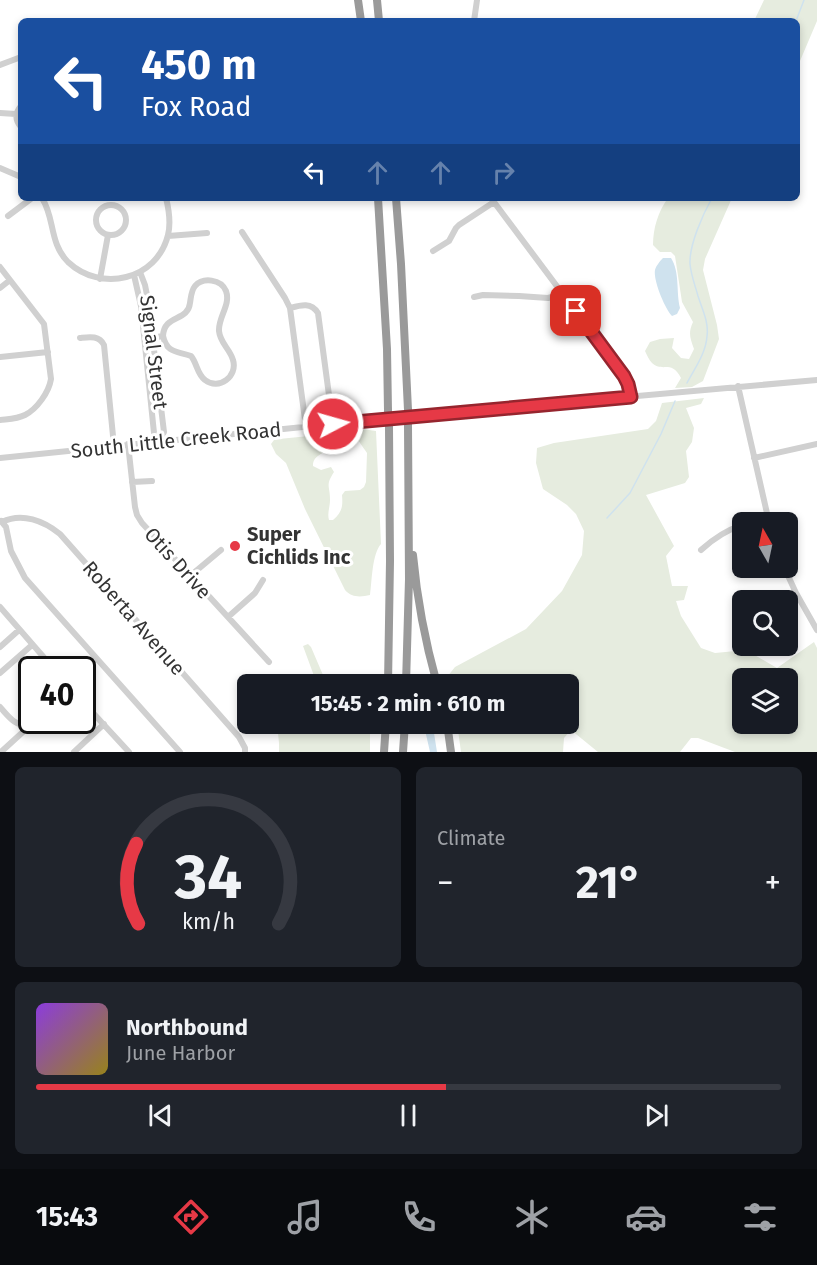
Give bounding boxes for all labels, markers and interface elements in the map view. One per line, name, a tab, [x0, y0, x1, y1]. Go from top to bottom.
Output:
text: 450 m	[141, 40, 257, 90]
icon: left	[42, 42, 120, 120]
text: Fox Road	[141, 91, 251, 123]
icon: left	[298, 156, 331, 189]
icon: ahead	[361, 156, 394, 189]
icon: ahead	[424, 156, 457, 189]
icon: right	[487, 156, 520, 189]
pin	[550, 285, 601, 336]
street label: Signal Street	[135, 294, 173, 411]
icon: arrive	[559, 294, 592, 327]
position arrow	[301, 392, 365, 456]
street label: South Little Creek Road	[69, 417, 283, 463]
north arrow	[732, 512, 798, 578]
map controls	[732, 512, 798, 734]
street label: Otis Drive	[140, 522, 216, 604]
place label: Super Cichlids Inc	[247, 522, 351, 569]
marker: Super Cichlids Inc	[228, 539, 242, 553]
street label: Roberta Avenue	[78, 556, 190, 680]
button: search	[732, 590, 798, 656]
speed limit sign: 40	[18, 656, 96, 734]
button: layers	[732, 668, 798, 734]
text: 15:45 · 2 min · 610 m	[311, 690, 505, 717]
text: Climate	[437, 826, 505, 850]
text: 34	[173, 840, 242, 915]
text: 21°	[576, 856, 642, 910]
text: −	[437, 863, 454, 903]
text: +	[765, 863, 781, 903]
text: km/h	[181, 909, 235, 935]
text: Northbound	[126, 1014, 248, 1041]
text: June Harbor	[126, 1041, 235, 1065]
icon: previous	[144, 1099, 177, 1132]
icon: pause	[392, 1099, 425, 1132]
icon: next	[640, 1099, 673, 1132]
icon: directions	[170, 1196, 212, 1238]
icon: music	[284, 1196, 326, 1238]
icon: phone	[398, 1196, 440, 1238]
icon: climate	[511, 1196, 553, 1238]
icon: car	[625, 1196, 667, 1238]
icon: filters	[739, 1196, 781, 1238]
text: 15:43	[36, 1201, 98, 1233]

